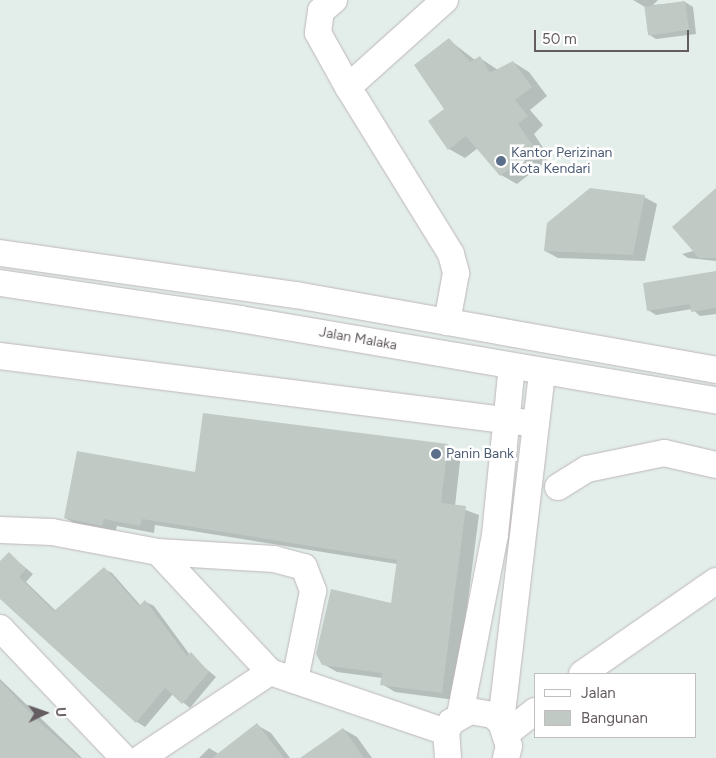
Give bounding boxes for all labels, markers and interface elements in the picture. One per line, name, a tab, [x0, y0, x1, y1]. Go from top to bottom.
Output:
scale bar	[536, 20, 691, 52]
text: 50 m	[542, 30, 577, 48]
place label: Kantor Perizinan Kota Kendari	[511, 145, 612, 178]
marker: Kantor Perizinan Kota Kendari	[495, 155, 507, 167]
street label: Jalan Malaka	[318, 324, 398, 354]
place label: Panin Bank	[446, 446, 514, 462]
marker: Panin Bank	[430, 448, 442, 460]
legend	[534, 673, 696, 738]
text: Jalan	[581, 684, 616, 702]
north arrow	[20, 688, 70, 738]
text: U	[52, 707, 69, 718]
text: Bangunan	[581, 709, 648, 727]

